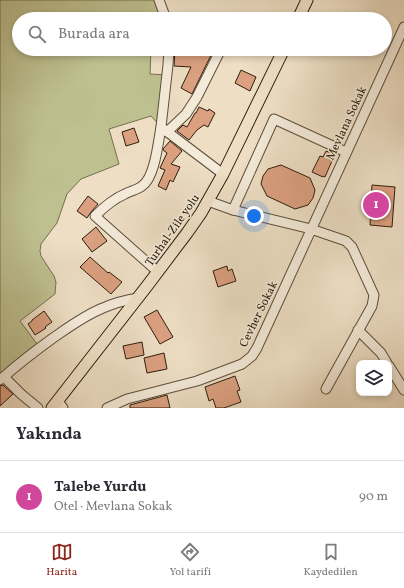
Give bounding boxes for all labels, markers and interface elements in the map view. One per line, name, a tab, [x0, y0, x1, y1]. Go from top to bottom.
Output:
search box	[12, 12, 392, 56]
icon: search	[26, 23, 48, 45]
text: Burada ara	[58, 24, 130, 45]
street label: Mevlana Sokak	[323, 83, 371, 163]
pin: 1	[363, 190, 389, 220]
street label: Turhal-Zile yolu	[142, 191, 204, 270]
your location	[244, 206, 264, 226]
street label: Cevher Sokak	[236, 278, 282, 350]
map controls	[356, 360, 392, 396]
button: layers	[356, 360, 392, 396]
text: Yakında	[16, 423, 82, 446]
text: Talebe Yurdu	[54, 477, 146, 498]
text: 1	[26, 488, 32, 506]
text: 90 m	[359, 488, 388, 506]
text: Otel · Mevlana Sokak	[54, 498, 172, 516]
tab: Harita	[46, 541, 77, 580]
tab: Yol tarifi	[169, 541, 211, 580]
tab: Kaydedilen	[303, 541, 358, 580]

